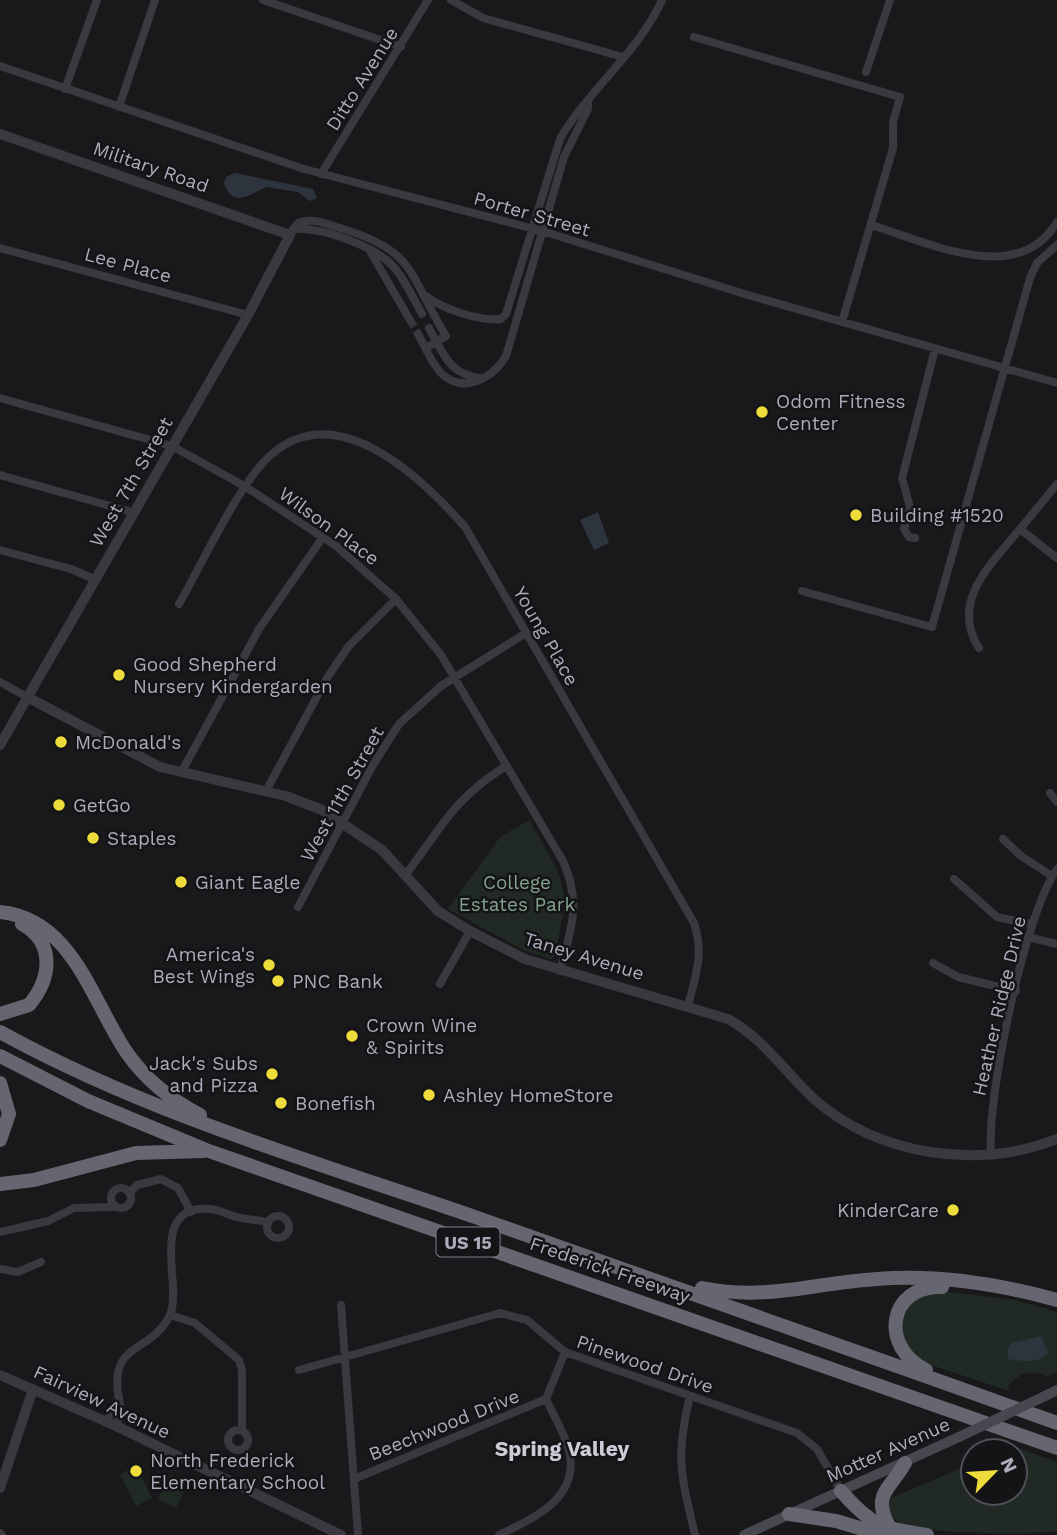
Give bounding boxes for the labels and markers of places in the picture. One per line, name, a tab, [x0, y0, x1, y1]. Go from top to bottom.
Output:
place label: Odom Fitness Center	[776, 390, 905, 435]
marker: Odom Fitness Center	[754, 404, 770, 420]
place label: Building #1520	[870, 504, 1004, 527]
marker: Building #1520	[848, 507, 864, 523]
place label: Good Shepherd Nursery Kindergarden	[133, 653, 333, 698]
marker: Good Shepherd Nursery Kindergarden	[111, 667, 127, 683]
place label: McDonald's	[75, 731, 181, 754]
marker: McDonald's	[53, 734, 69, 750]
place label: GetGo	[73, 794, 131, 817]
marker: GetGo	[51, 797, 67, 813]
place label: Staples	[107, 827, 177, 850]
marker: Staples	[85, 830, 101, 846]
place label: Giant Eagle	[195, 871, 300, 894]
marker: Giant Eagle	[173, 874, 189, 890]
place label: America's Best Wings	[152, 943, 255, 988]
marker: America's Best Wings	[261, 957, 277, 973]
place label: PNC Bank	[292, 970, 383, 993]
marker: PNC Bank	[270, 973, 286, 989]
place label: Crown Wine & Spirits	[366, 1014, 477, 1059]
marker: Crown Wine & Spirits	[344, 1028, 360, 1044]
place label: Jack's Subs and Pizza	[149, 1052, 258, 1097]
marker: Jack's Subs and Pizza	[264, 1066, 280, 1082]
place label: Ashley HomeStore	[443, 1084, 613, 1107]
marker: Ashley HomeStore	[421, 1087, 437, 1103]
place label: Bonefish	[295, 1092, 376, 1115]
marker: Bonefish	[273, 1095, 289, 1111]
place label: KinderCare	[837, 1199, 939, 1222]
marker: KinderCare	[945, 1202, 961, 1218]
place label: North Frederick Elementary School	[150, 1449, 325, 1494]
marker: North Frederick Elementary School	[128, 1463, 144, 1479]

